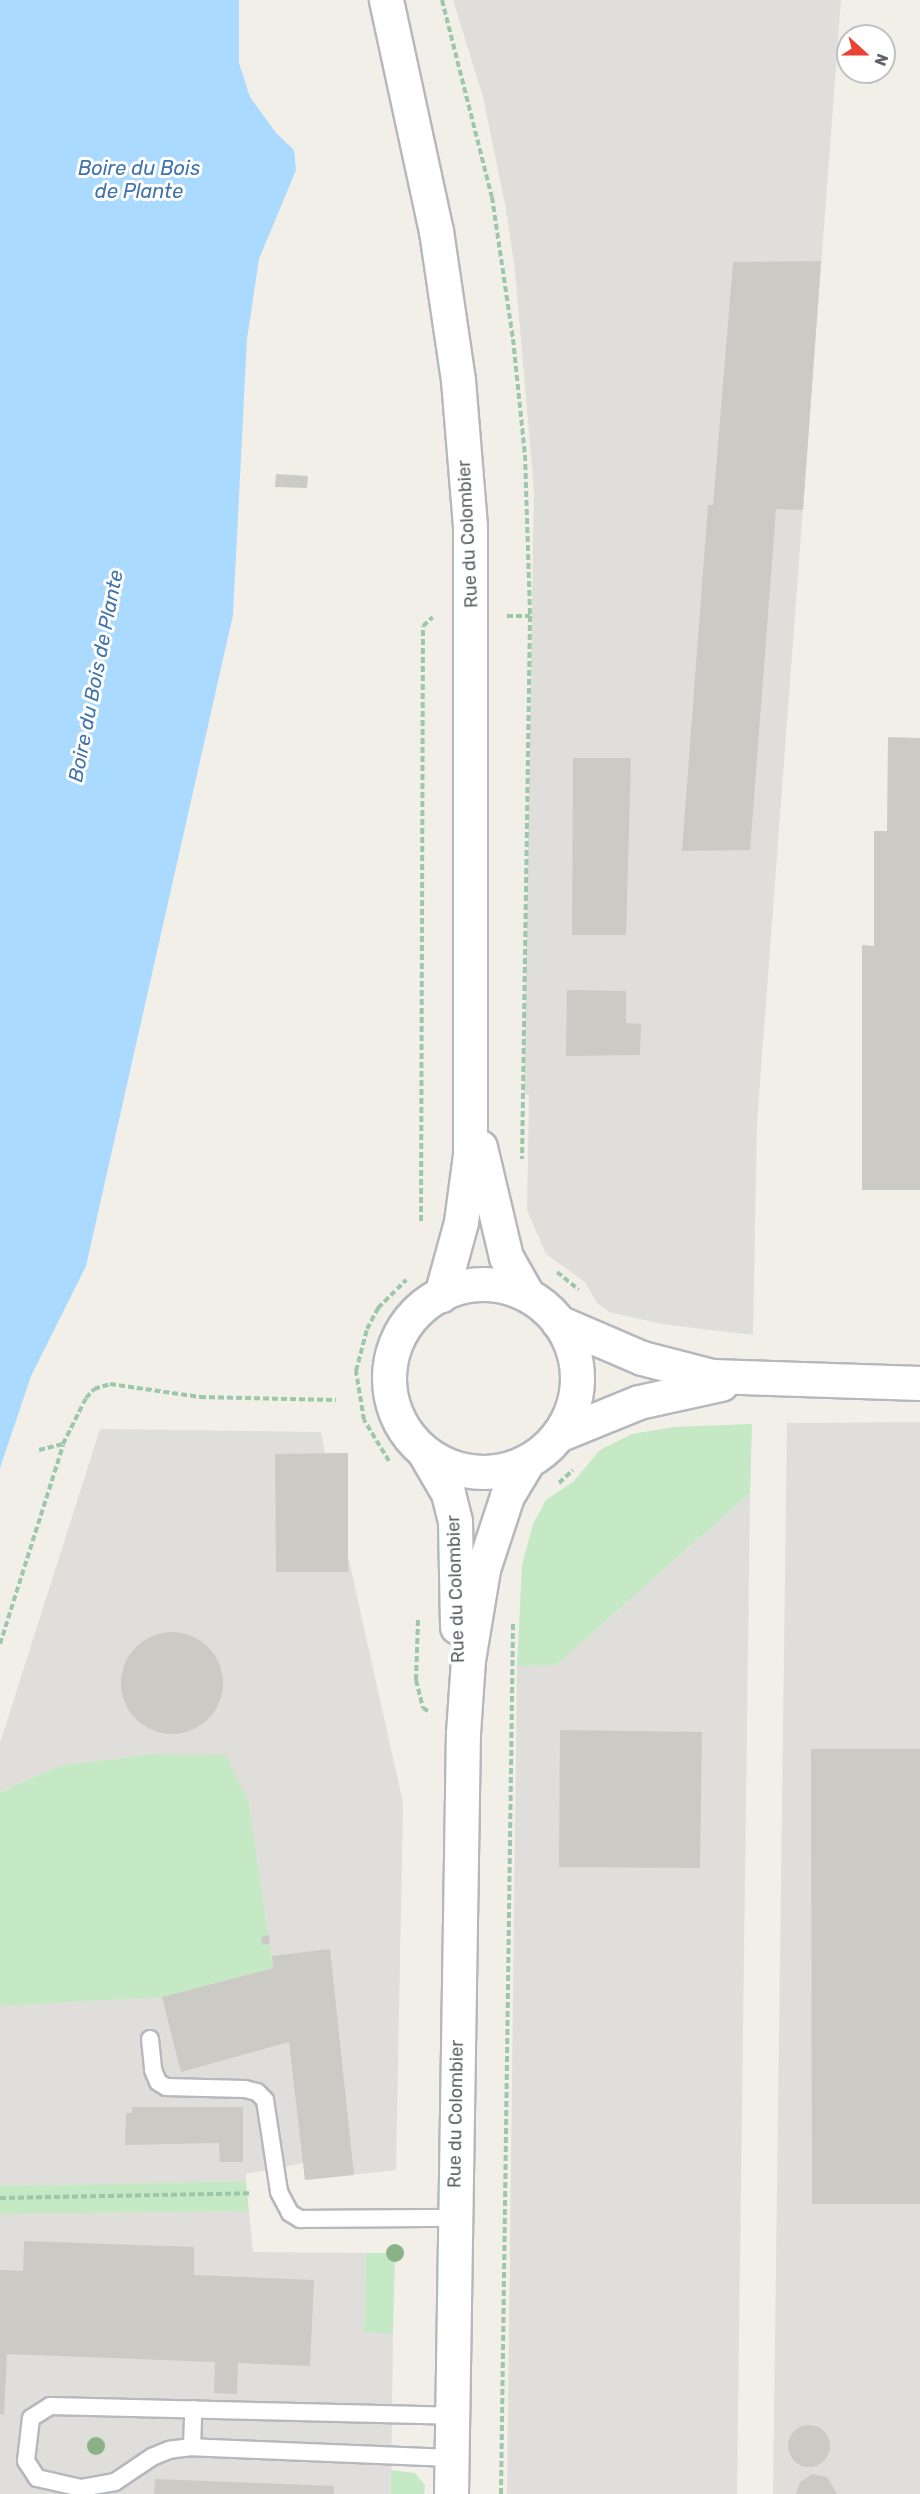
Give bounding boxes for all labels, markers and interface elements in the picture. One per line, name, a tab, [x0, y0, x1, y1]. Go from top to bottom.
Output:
north arrow	[836, 24, 896, 84]
text: N	[870, 51, 892, 69]
water label: Boire du Bois de Plante	[78, 157, 200, 204]
street label: Rue du Colombier	[453, 459, 483, 609]
water label: Boire du Bois de Plante	[64, 568, 128, 784]
street label: Rue du Colombier	[443, 1515, 469, 1663]
street label: Rue du Colombier	[444, 2040, 468, 2188]

